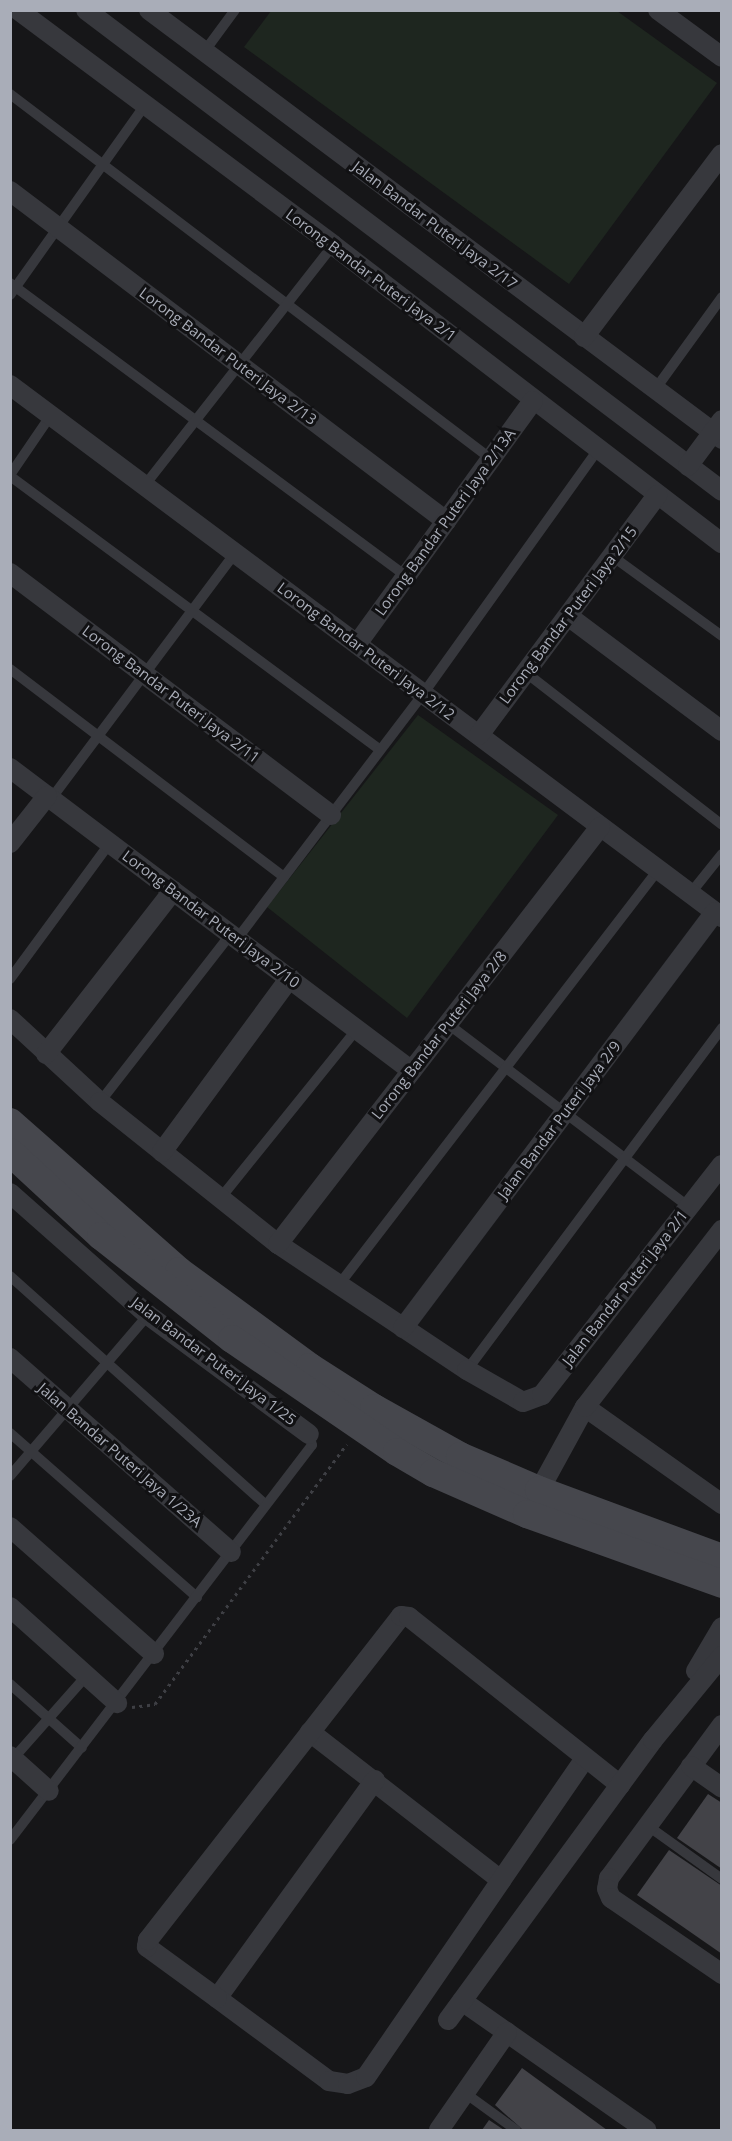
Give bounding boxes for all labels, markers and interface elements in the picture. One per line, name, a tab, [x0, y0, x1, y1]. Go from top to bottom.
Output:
street label: Jalan Bandar Puteri Jaya 2/17	[349, 157, 521, 293]
street label: Lorong Bandar Puteri Jaya 2/1	[282, 205, 460, 345]
street label: Lorong Bandar Puteri Jaya 2/13	[136, 283, 320, 429]
street label: Lorong Bandar Puteri Jaya 2/13A	[371, 425, 519, 619]
street label: Lorong Bandar Puteri Jaya 2/15	[495, 523, 641, 707]
street label: Lorong Bandar Puteri Jaya 2/12	[274, 578, 458, 724]
street label: Lorong Bandar Puteri Jaya 2/11	[79, 621, 263, 767]
street label: Lorong Bandar Puteri Jaya 2/10	[119, 846, 303, 992]
street label: Lorong Bandar Puteri Jaya 2/8	[368, 947, 510, 1123]
street label: Jalan Bandar Puteri Jaya 2/9	[494, 1038, 624, 1202]
street label: Jalan Bandar Puteri Jaya 2/1	[559, 1206, 691, 1370]
street label: Jalan Bandar Puteri Jaya 1/25	[128, 1293, 300, 1429]
street label: Jalan Bandar Puteri Jaya 1/23A	[34, 1379, 206, 1531]

